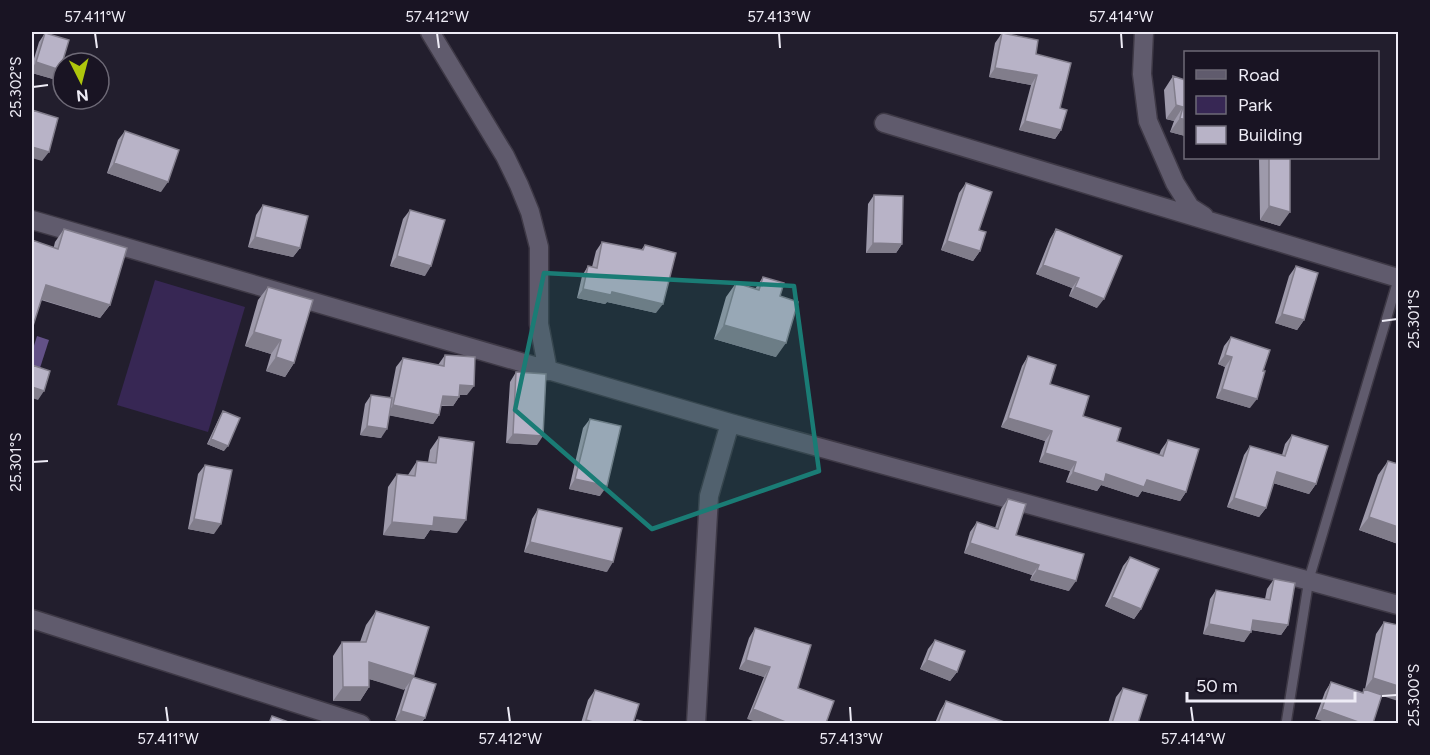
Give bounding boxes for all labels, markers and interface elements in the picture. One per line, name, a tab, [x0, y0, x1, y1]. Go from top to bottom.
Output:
text: 57.411°W	[64, 8, 126, 26]
text: 57.412°W	[405, 8, 469, 26]
text: 57.413°W	[747, 8, 811, 26]
text: 57.414°W	[1089, 8, 1154, 26]
north arrow	[51, 51, 111, 111]
legend	[1184, 51, 1379, 159]
text: 25.302°S	[7, 56, 25, 118]
text: Road	[1238, 64, 1279, 86]
text: N	[75, 85, 90, 106]
text: Park	[1238, 94, 1273, 116]
text: Building	[1238, 124, 1303, 146]
text: 25.301°S	[1405, 290, 1423, 348]
text: 25.301°S	[7, 433, 25, 491]
text: 25.300°S	[1405, 664, 1423, 726]
scale bar	[1187, 665, 1355, 703]
text: 50 m	[1196, 675, 1238, 697]
text: 57.411°W	[137, 730, 199, 748]
text: 57.412°W	[478, 730, 542, 748]
text: 57.413°W	[819, 730, 883, 748]
text: 57.414°W	[1161, 730, 1226, 748]

